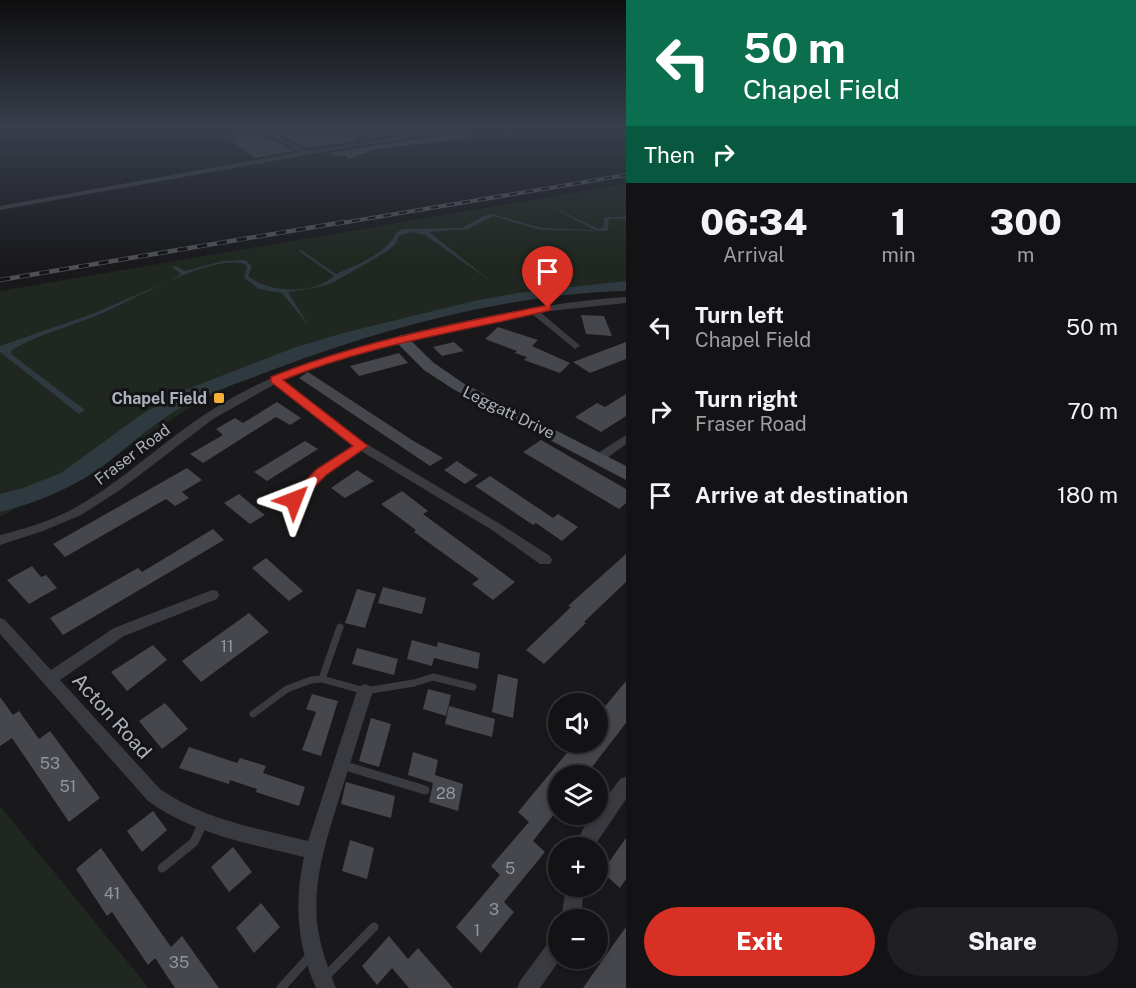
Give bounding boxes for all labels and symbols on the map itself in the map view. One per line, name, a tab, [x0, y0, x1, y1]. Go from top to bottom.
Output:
pin	[522, 246, 573, 308]
street label: Leggatt Drive	[460, 382, 558, 443]
place label: Chapel Field	[111, 389, 207, 408]
marker: Chapel Field	[212, 391, 226, 405]
street label: Fraser Road	[91, 420, 174, 489]
position arrow	[262, 468, 326, 532]
house number: 11	[220, 637, 234, 656]
street label: Acton Road	[67, 668, 157, 764]
house number: 53	[40, 754, 60, 773]
house number: 51	[60, 777, 76, 796]
house number: 28	[436, 784, 456, 803]
house number: 5	[505, 859, 515, 878]
house number: 41	[104, 884, 120, 903]
house number: 3	[489, 900, 499, 919]
house number: 1	[474, 921, 480, 940]
house number: 35	[169, 953, 189, 972]

